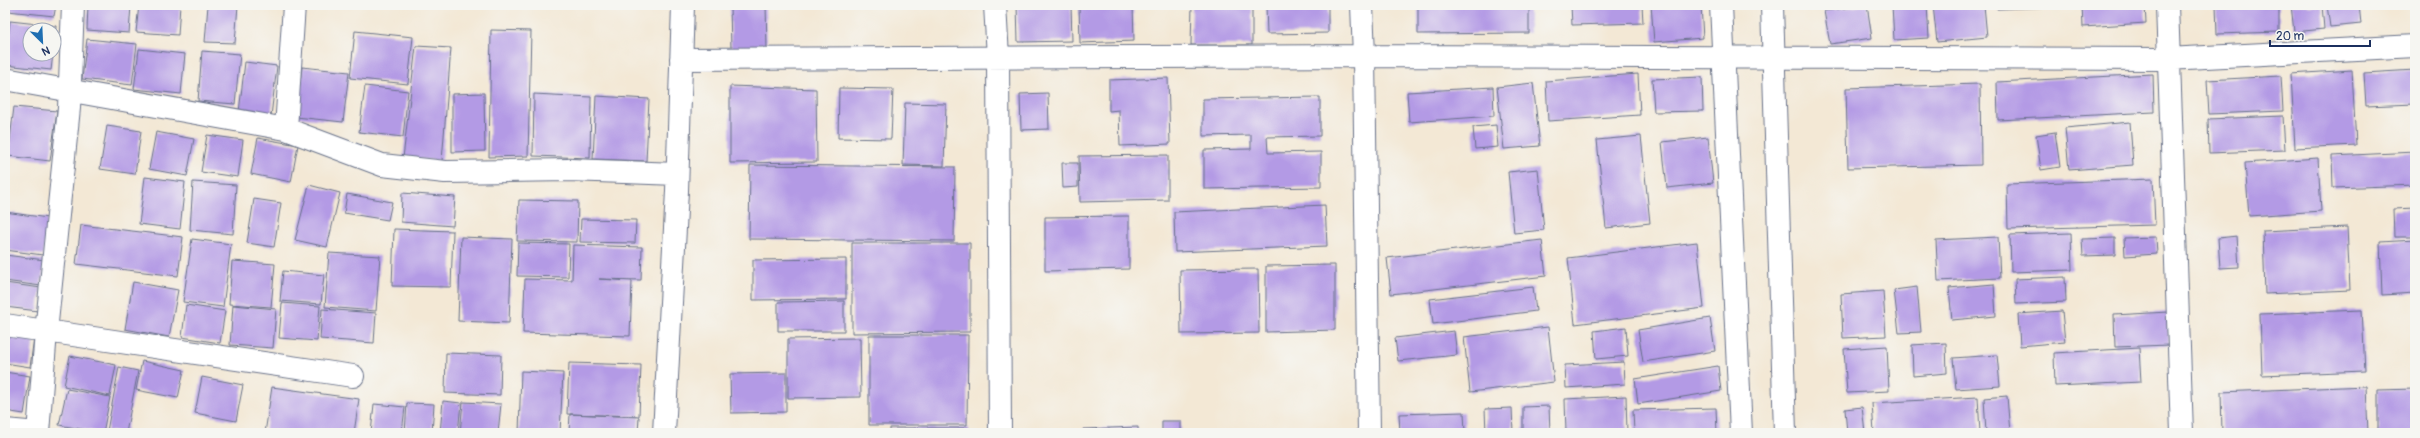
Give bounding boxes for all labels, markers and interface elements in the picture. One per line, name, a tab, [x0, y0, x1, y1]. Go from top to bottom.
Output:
north arrow	[22, 22, 62, 62]
scale bar	[2270, 22, 2370, 48]
text: 20 m	[2276, 29, 2305, 44]
text: N	[39, 43, 52, 58]

